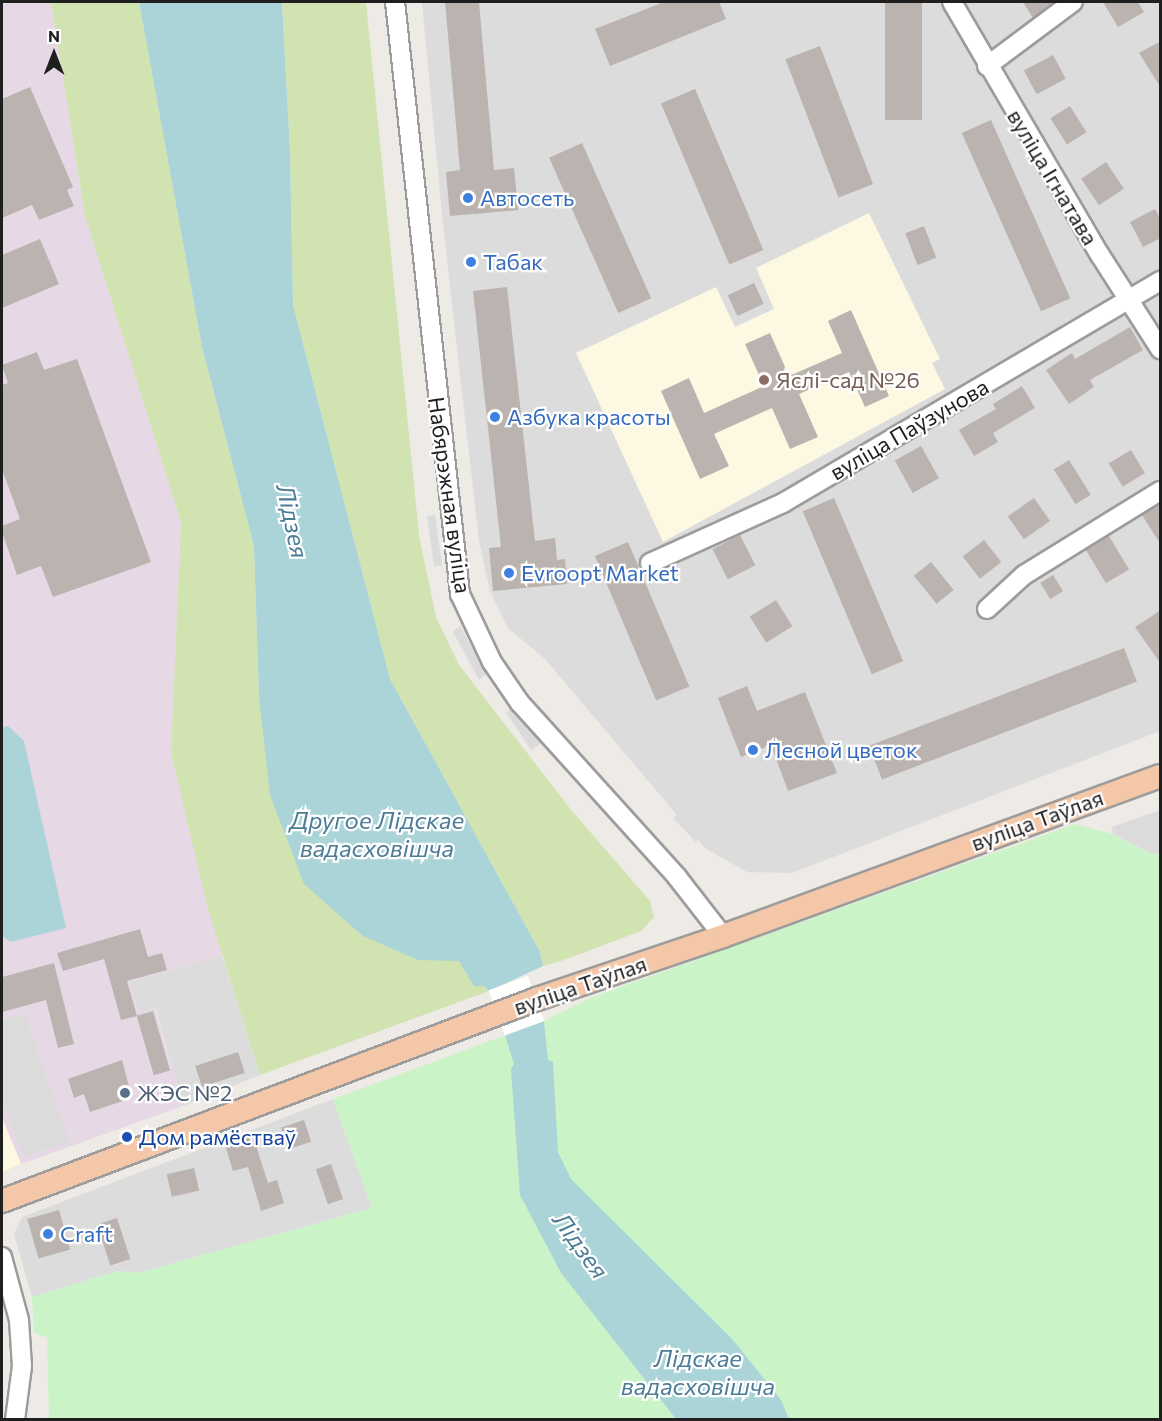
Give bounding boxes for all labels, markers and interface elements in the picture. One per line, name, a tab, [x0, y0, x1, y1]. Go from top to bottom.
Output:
north arrow	[24, 24, 84, 84]
text: N	[48, 26, 60, 45]
street label: вуліца Ігнатава	[1002, 104, 1104, 250]
place label: Автосеть	[480, 185, 574, 211]
marker: Автосеть	[461, 191, 475, 205]
place label: Табак	[483, 249, 543, 275]
marker: Табак	[464, 255, 478, 269]
place label: Яслі-сад №26	[776, 367, 920, 393]
marker: Яслі-сад №26	[757, 373, 771, 387]
street label: вуліца Паўзунова	[825, 373, 993, 485]
street label: Набярэжная вуліца	[423, 395, 477, 595]
place label: Азбука красоты	[507, 404, 671, 430]
marker: Азбука красоты	[488, 410, 502, 424]
water label: Лідзея	[271, 481, 315, 561]
place label: Evroopt Market	[521, 560, 679, 586]
marker: Evroopt Market	[502, 566, 516, 580]
place label: Лесной цветок	[765, 737, 918, 763]
marker: Лесной цветок	[746, 743, 760, 757]
street label: вуліца Таўлая	[967, 784, 1107, 856]
water label: Другое Лідскае вадасховішча	[290, 806, 464, 862]
street label: вуліца Таўлая	[510, 950, 650, 1020]
place label: ЖЭС №2	[137, 1080, 232, 1106]
marker: ЖЭС №2	[118, 1086, 132, 1100]
place label: Дом рамёстваў	[139, 1124, 296, 1150]
marker: Дом рамёстваў	[120, 1130, 134, 1144]
water label: Лідзея	[547, 1206, 615, 1284]
place label: Craft	[60, 1221, 113, 1247]
marker: Craft	[41, 1227, 55, 1241]
water label: Лідскае вадасховішча	[621, 1344, 775, 1400]

